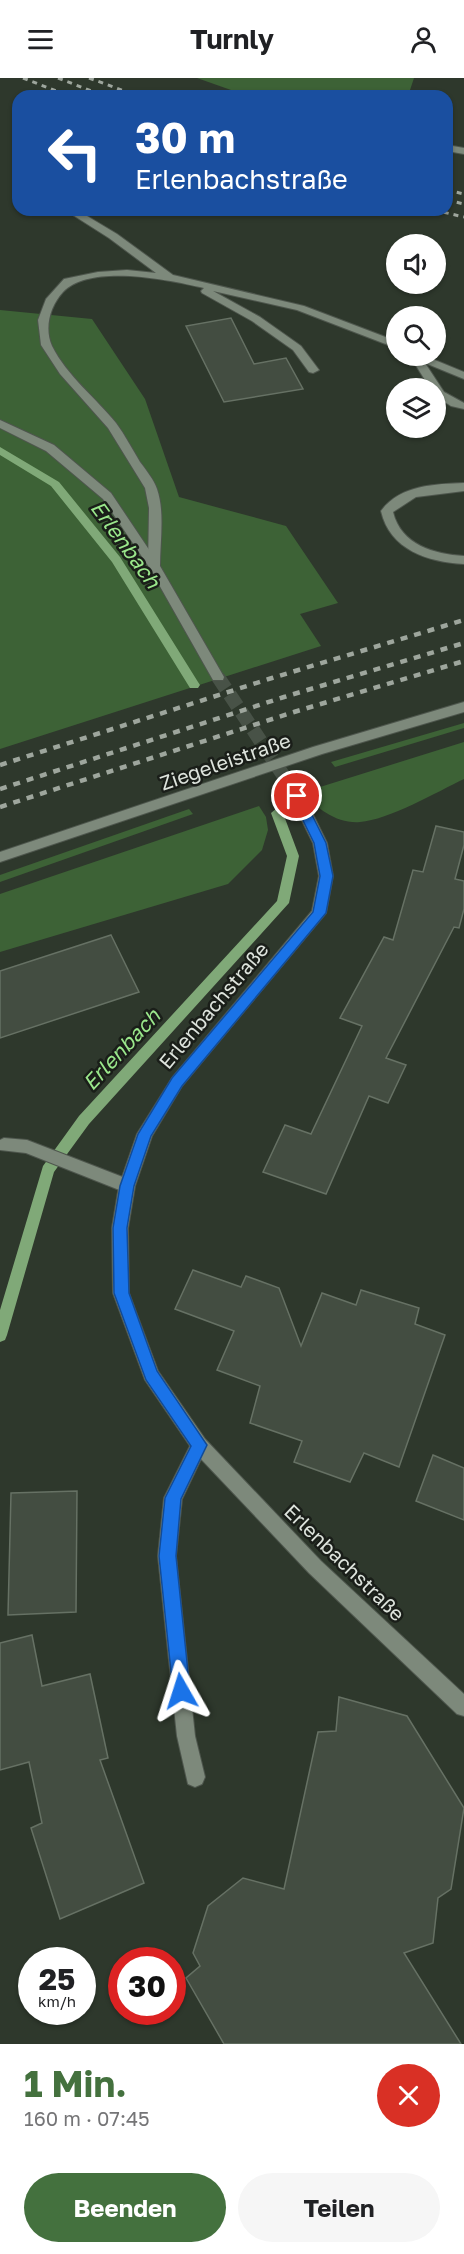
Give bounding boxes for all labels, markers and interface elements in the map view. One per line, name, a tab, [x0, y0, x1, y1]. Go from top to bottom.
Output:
icon: menu	[24, 23, 57, 56]
text: Turnly	[190, 23, 274, 55]
icon: person	[407, 23, 440, 56]
text: 30 m	[135, 112, 235, 162]
icon: left	[36, 114, 114, 192]
text: Erlenbachstraße	[135, 163, 348, 195]
map controls	[386, 234, 446, 438]
button: sound	[386, 234, 446, 294]
button: search	[386, 306, 446, 366]
button: layers	[386, 378, 446, 438]
water label: Erlenbach	[86, 495, 167, 594]
street label: Ziegeleistraße	[156, 727, 294, 795]
pin	[271, 770, 322, 821]
icon: arrive	[280, 779, 313, 812]
street label: Erlenbachstraße	[153, 937, 273, 1073]
water label: Erlenbach	[77, 1002, 166, 1095]
street label: Erlenbachstraße	[280, 1499, 410, 1625]
position arrow	[149, 1659, 213, 1723]
speed limit sign: 30	[108, 1947, 186, 2025]
text: 25	[39, 1961, 75, 1997]
text: km/h	[38, 1992, 76, 2010]
text: 1 Min.	[24, 2062, 127, 2105]
button: close	[377, 2064, 440, 2127]
text: 160 m · 07:45	[24, 2106, 150, 2130]
button: Beenden	[24, 2173, 226, 2242]
button: Teilen	[238, 2173, 440, 2242]

